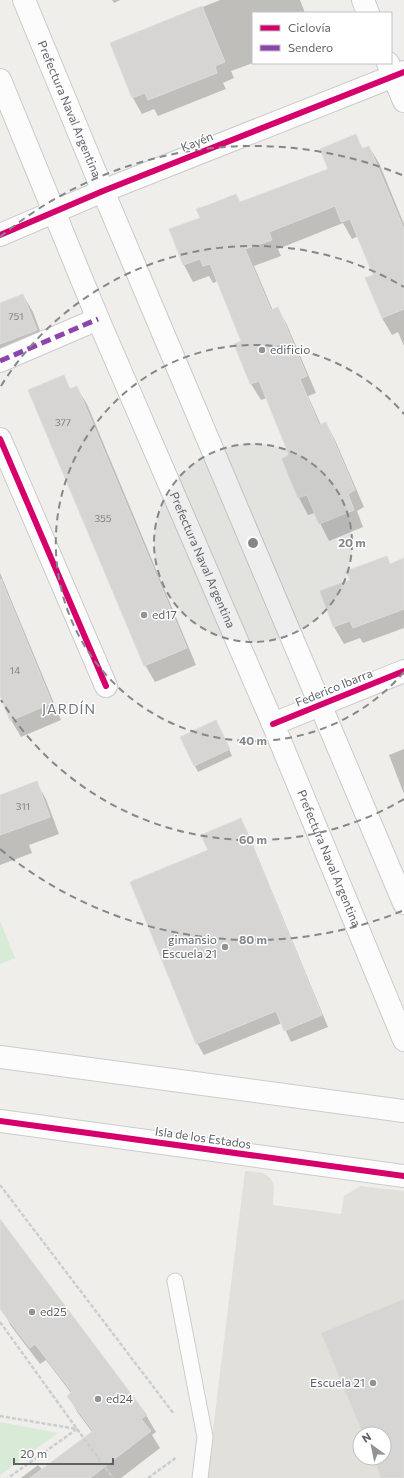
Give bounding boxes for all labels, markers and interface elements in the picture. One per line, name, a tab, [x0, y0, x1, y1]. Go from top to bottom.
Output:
legend	[252, 12, 392, 64]
text: Ciclovía	[288, 20, 331, 34]
street label: Prefectura Naval Argentina	[35, 38, 105, 179]
text: Sendero	[288, 40, 333, 54]
street label: Kayén	[179, 128, 215, 154]
house number: 751	[8, 310, 24, 322]
place label: edificio	[270, 342, 310, 356]
marker: edificio	[257, 345, 267, 355]
house number: 377	[55, 416, 71, 428]
street label: Prefectura Naval Argentina	[168, 490, 239, 630]
house number: 355	[94, 512, 112, 524]
text: 20 m	[338, 535, 366, 549]
centre of rings	[246, 536, 260, 550]
place label: ed17	[152, 607, 177, 621]
marker: ed17	[139, 610, 149, 620]
house number: 14	[10, 664, 20, 676]
street label: Federico Ibarra	[293, 665, 374, 709]
district label: JARDÍN	[42, 700, 96, 717]
text: 40 m	[239, 733, 267, 747]
street label: Prefectura Naval Argentina	[295, 788, 364, 929]
house number: 311	[16, 800, 30, 812]
text: 60 m	[239, 832, 267, 846]
place label: gimansio Escuela 21	[162, 932, 217, 960]
text: 80 m	[239, 932, 267, 946]
marker: gimansio Escuela 21	[220, 942, 230, 952]
street label: Isla de los Estados	[154, 1123, 252, 1151]
place label: ed25	[40, 1304, 67, 1318]
marker: ed25	[27, 1307, 37, 1317]
place label: Escuela 21	[310, 1375, 365, 1389]
marker: Escuela 21	[368, 1378, 378, 1388]
place label: ed24	[106, 1391, 133, 1405]
marker: ed24	[93, 1394, 103, 1404]
north arrow	[352, 1426, 392, 1466]
text: N	[359, 1429, 373, 1445]
scale bar	[14, 1440, 113, 1466]
text: 20 m	[20, 1446, 47, 1460]

